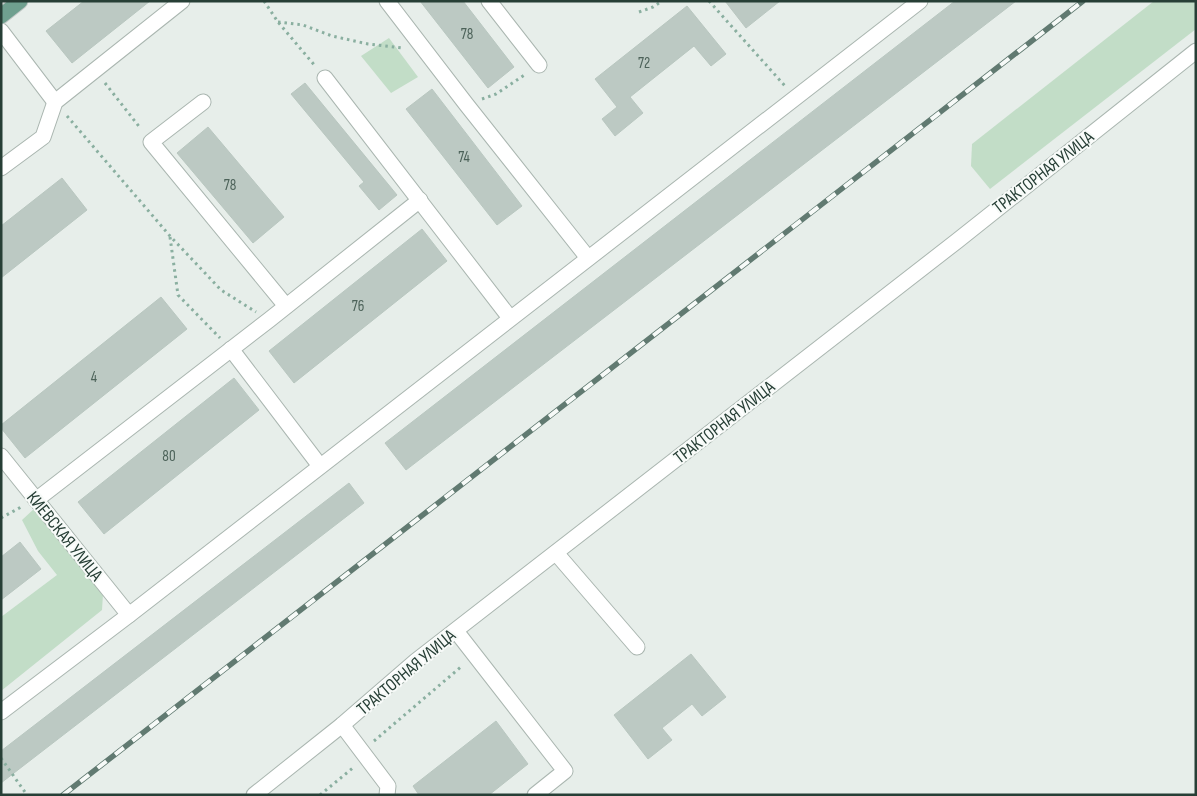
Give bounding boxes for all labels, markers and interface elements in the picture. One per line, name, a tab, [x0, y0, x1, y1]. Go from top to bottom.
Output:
house number: 78	[461, 25, 473, 44]
house number: 72	[638, 54, 650, 73]
street label: ТРАКТОРНАЯ УЛИЦА	[989, 126, 1098, 218]
house number: 74	[458, 148, 470, 167]
house number: 78	[224, 176, 236, 195]
house number: 76	[352, 297, 364, 316]
house number: 4	[91, 368, 97, 387]
street label: ТРАКТОРНАЯ УЛИЦА	[670, 376, 779, 468]
house number: 80	[162, 447, 176, 466]
street label: КИЕВСКАЯ УЛИЦА	[22, 487, 107, 585]
street label: ТРАКТОРНАЯ УЛИЦА	[353, 625, 460, 720]

